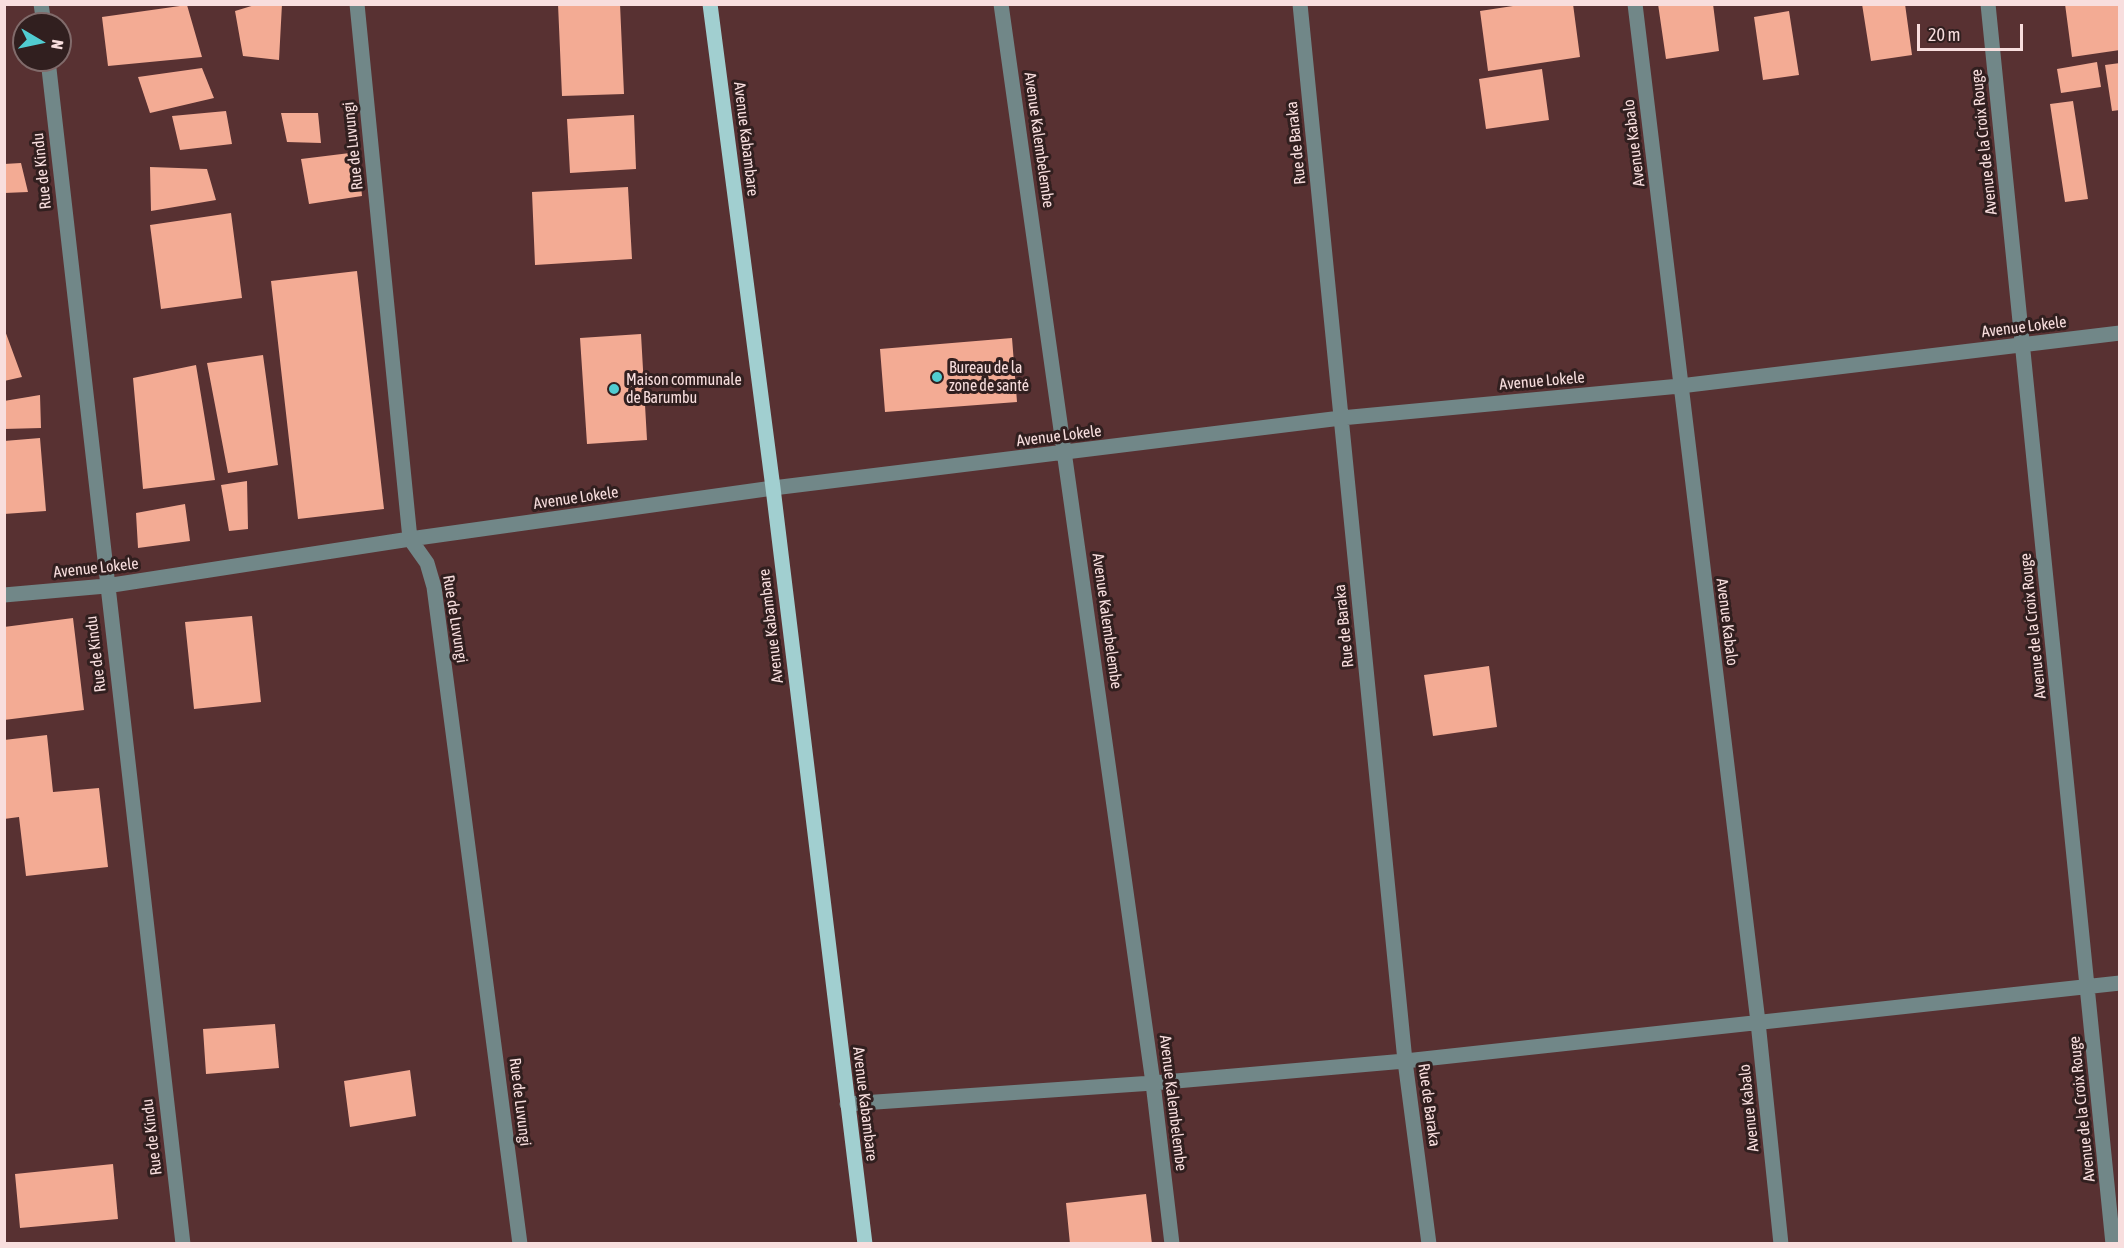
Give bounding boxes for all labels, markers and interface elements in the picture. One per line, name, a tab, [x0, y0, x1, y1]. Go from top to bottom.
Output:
north arrow	[12, 12, 72, 72]
scale bar	[1920, 12, 2026, 50]
text: 20 m	[1928, 24, 1960, 45]
text: N	[48, 38, 67, 51]
street label: Avenue de la Croix Rouge	[1967, 68, 2001, 216]
street label: Avenue Kalembelembe	[1020, 71, 1058, 209]
street label: Avenue Kabambare	[729, 81, 763, 197]
street label: Avenue Kabalo	[1619, 98, 1649, 188]
street label: Rue de Baraka	[1282, 100, 1310, 186]
street label: Rue de Luvungi	[339, 101, 367, 191]
street label: Rue de Kindu	[28, 132, 56, 210]
street label: Avenue Lokele	[1980, 312, 2068, 342]
place label: Bureau de la zone de santé	[949, 358, 1029, 396]
street label: Avenue Lokele	[1499, 368, 1585, 394]
place label: Maison communale de Barumbu	[626, 370, 742, 408]
marker: Bureau de la zone de santé	[930, 370, 944, 384]
marker: Maison communale de Barumbu	[607, 382, 621, 396]
street label: Avenue Lokele	[1015, 421, 1103, 451]
street label: Avenue Lokele	[532, 483, 620, 513]
street label: Avenue Kalembelembe	[1088, 552, 1126, 690]
street label: Avenue de la Croix Rouge	[2016, 552, 2050, 700]
street label: Avenue Lokele	[52, 554, 140, 582]
street label: Avenue Kabambare	[754, 568, 788, 684]
street label: Rue de Luvungi	[439, 574, 471, 664]
street label: Avenue Kabalo	[1712, 577, 1742, 667]
street label: Rue de Baraka	[1330, 583, 1358, 669]
street label: Rue de Kindu	[82, 615, 110, 693]
street label: Avenue Kalembelembe	[1155, 1034, 1191, 1172]
street label: Avenue de la Croix Rouge	[2065, 1035, 2099, 1183]
street label: Avenue Kabambare	[848, 1046, 882, 1162]
street label: Rue de Luvungi	[505, 1057, 535, 1147]
street label: Rue de Baraka	[1414, 1062, 1444, 1148]
street label: Avenue Kabalo	[1735, 1063, 1763, 1153]
street label: Rue de Kindu	[138, 1098, 166, 1176]

